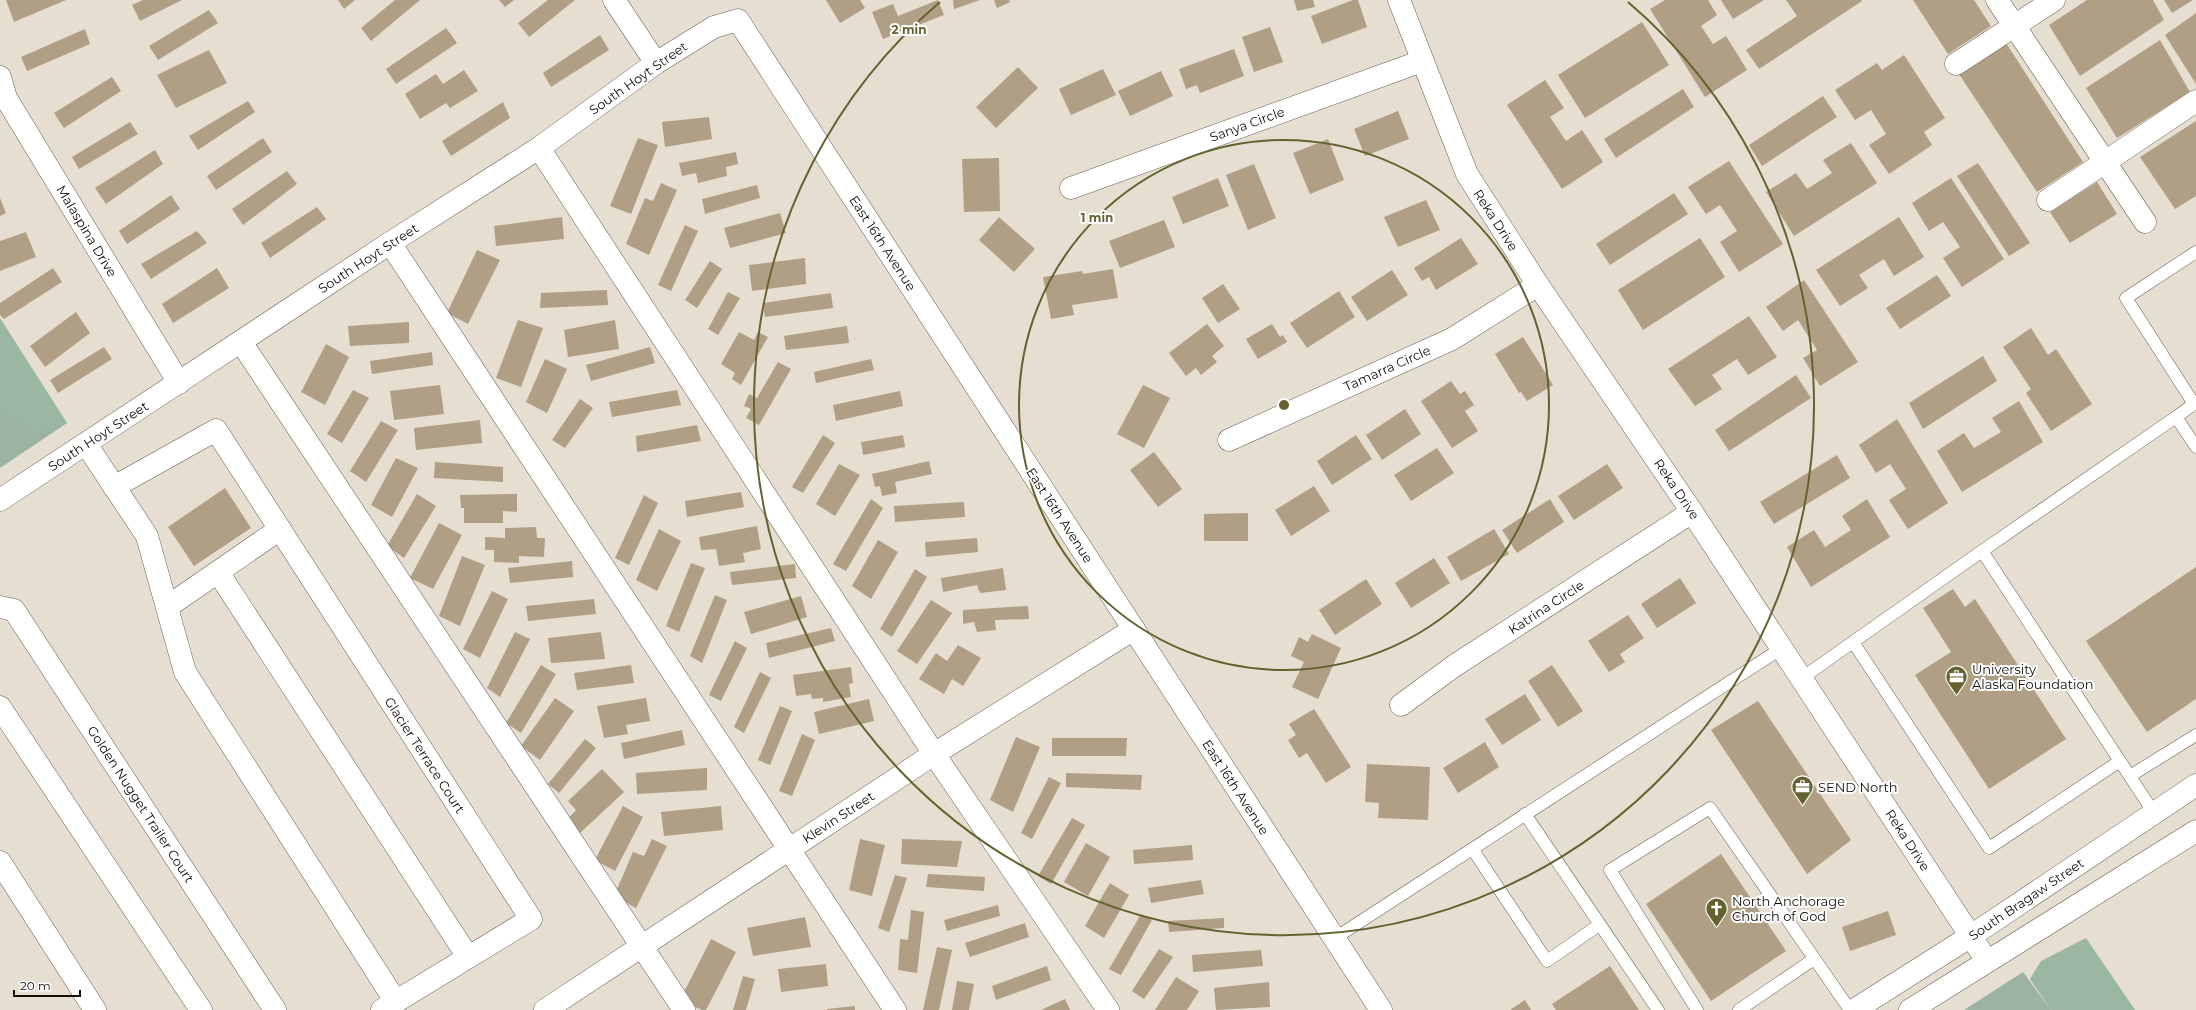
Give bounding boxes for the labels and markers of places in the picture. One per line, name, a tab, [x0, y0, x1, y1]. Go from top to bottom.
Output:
centre of rings	[1277, 398, 1291, 412]
place label: University Alaska Foundation	[1972, 661, 2093, 692]
office icon: University Alaska Foundation	[1943, 663, 1969, 696]
office icon: SEND North	[1790, 774, 1816, 807]
place label: SEND North	[1818, 779, 1898, 795]
place label: North Anchorage Church of God	[1732, 893, 1845, 924]
church icon: North Anchorage Church of God	[1703, 895, 1729, 928]

